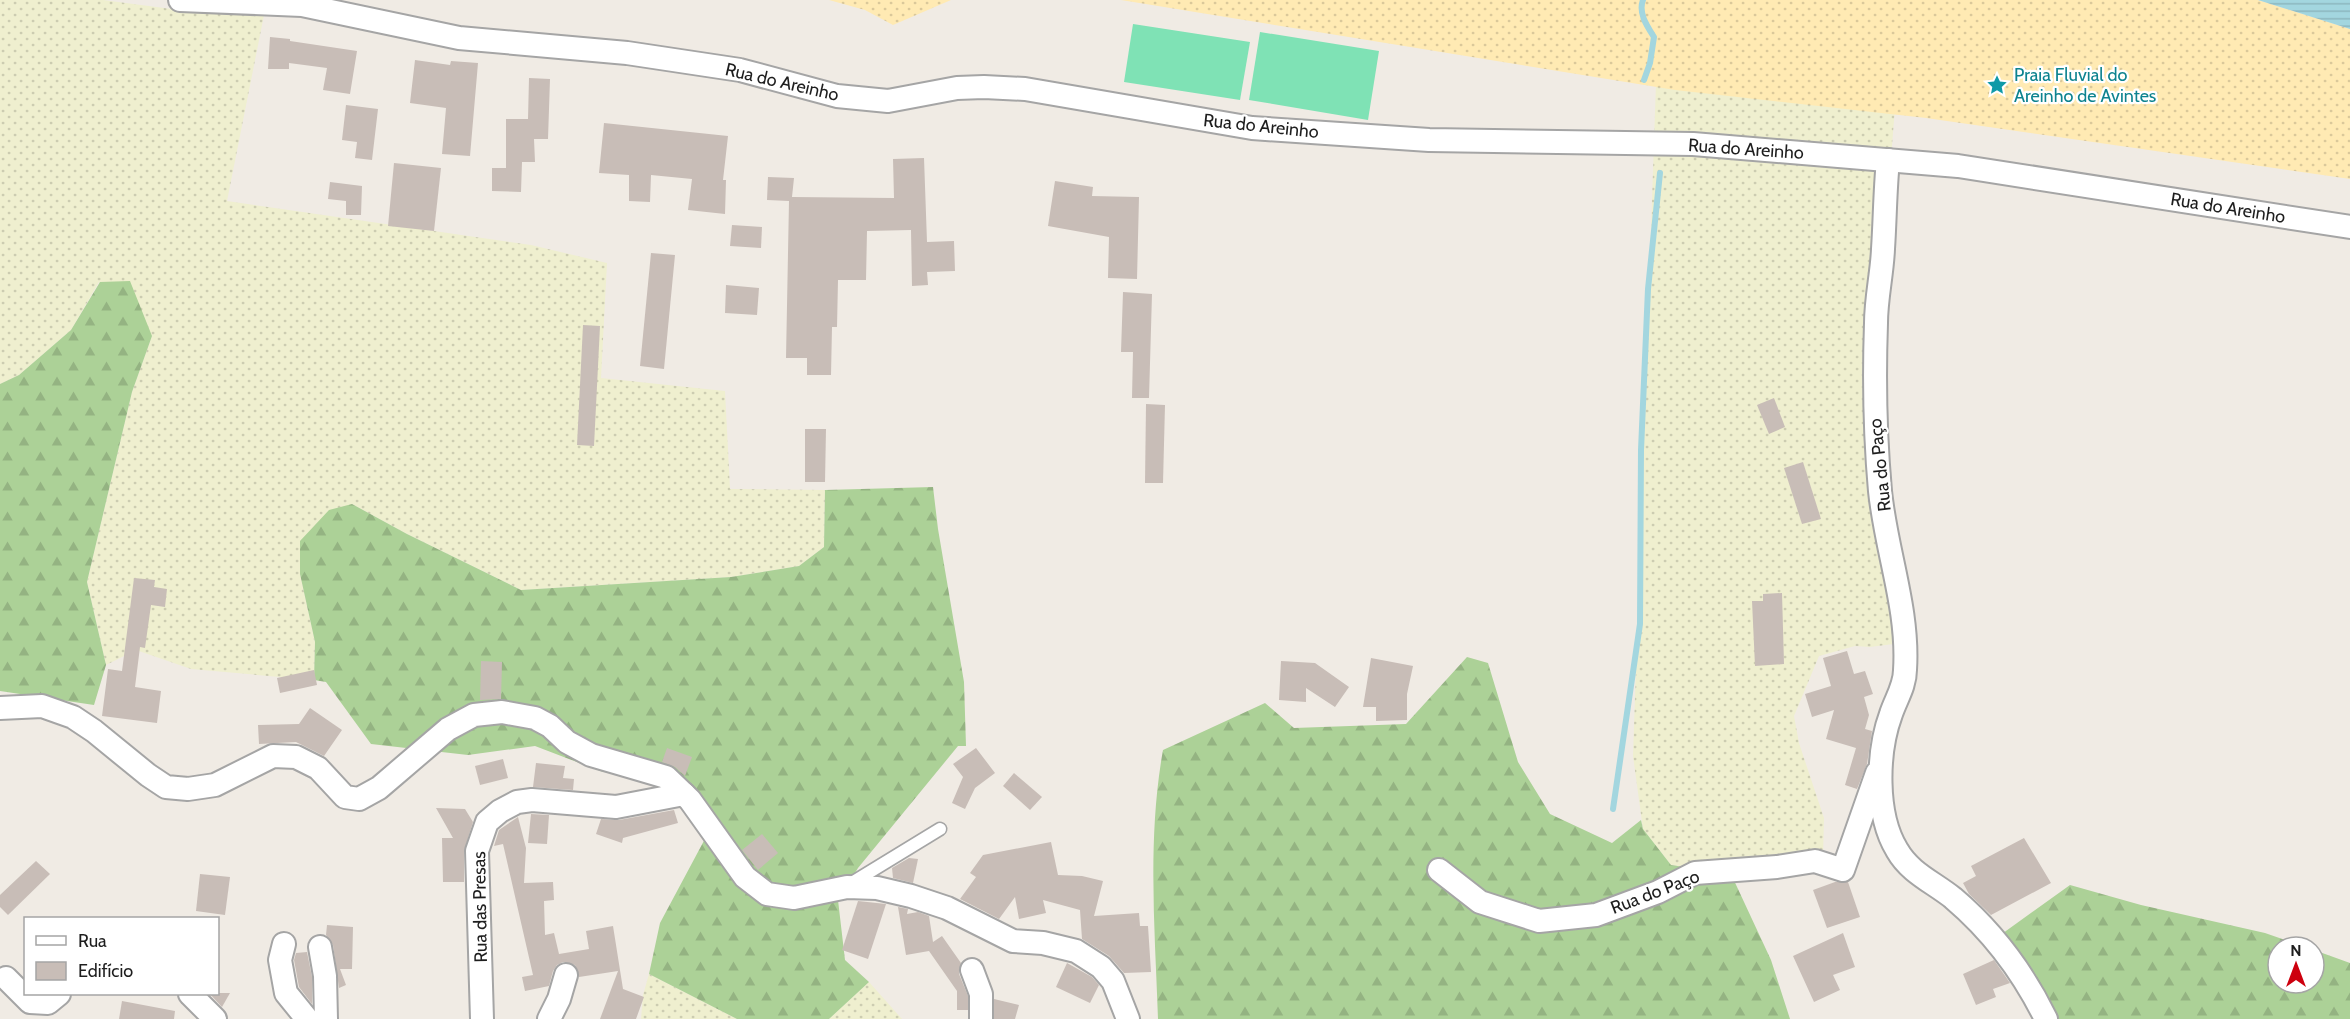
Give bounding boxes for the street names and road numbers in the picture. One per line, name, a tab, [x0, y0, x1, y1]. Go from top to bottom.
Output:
street label: Rua do Areinho	[723, 58, 841, 106]
street label: Rua do Areinho	[1202, 109, 1320, 143]
street label: Rua do Areinho	[1687, 134, 1805, 164]
street label: Rua do Areinho	[2169, 188, 2287, 228]
street label: Rua do Paço	[1864, 417, 1896, 513]
street label: Rua das Presas	[468, 851, 492, 963]
street label: Rua do Paço	[1607, 865, 1703, 919]

